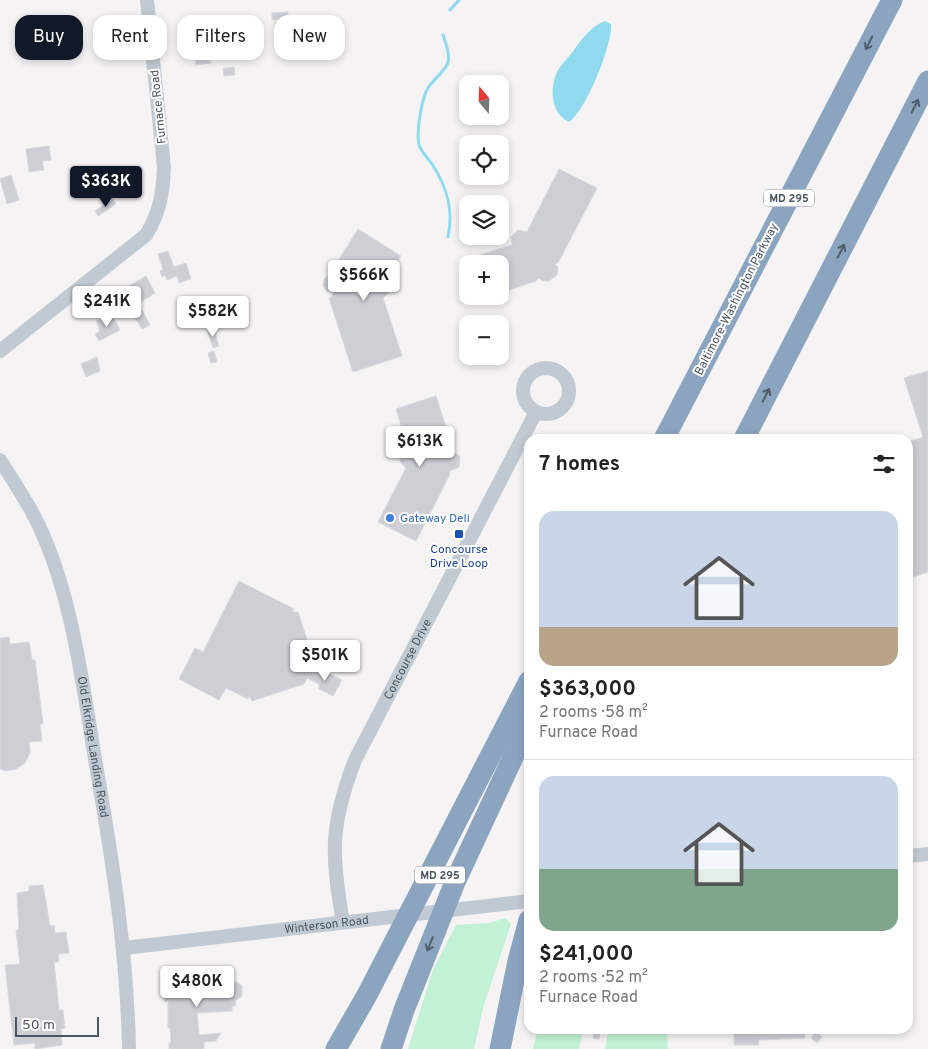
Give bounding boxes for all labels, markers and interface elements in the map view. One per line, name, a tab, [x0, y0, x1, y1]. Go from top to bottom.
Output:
chip: Buy	[15, 15, 83, 60]
chip: Rent	[93, 15, 167, 60]
chip: Filters	[177, 15, 264, 60]
chip: New	[274, 15, 345, 60]
one-way arrow	[864, 35, 873, 50]
street label: Furnace Road	[147, 69, 171, 145]
north arrow	[459, 75, 509, 125]
map controls	[459, 75, 509, 365]
one-way arrow	[910, 99, 920, 114]
button: locate	[459, 135, 509, 185]
pin: $363K	[71, 166, 141, 208]
text: $363K	[81, 172, 131, 192]
road number: MD 295	[764, 190, 814, 207]
button: layers	[459, 195, 509, 245]
street label: Baltimore-Washington Parkway	[691, 221, 782, 378]
one-way arrow	[837, 244, 846, 259]
button: +	[459, 255, 509, 305]
pin: $566K	[329, 260, 399, 302]
text: $566K	[339, 266, 389, 286]
pin: $241K	[72, 286, 142, 328]
text: $241K	[83, 292, 131, 312]
pin: $582K	[178, 296, 248, 338]
text: $582K	[188, 302, 238, 322]
button: −	[459, 315, 509, 365]
one-way arrow	[761, 388, 771, 403]
pin: $613K	[385, 426, 455, 468]
text: $613K	[397, 432, 443, 452]
icon: filters	[870, 450, 898, 478]
text: 7 homes	[539, 451, 620, 478]
place label: Gateway Deli	[400, 511, 470, 527]
marker: Gateway Deli	[384, 512, 396, 524]
marker: Concourse Drive Loop	[453, 528, 465, 540]
place label: Concourse Drive Loop	[430, 542, 488, 572]
icon: home	[674, 543, 764, 633]
street label: Concourse Drive	[381, 616, 436, 703]
pin: $501K	[290, 640, 360, 682]
text: $501K	[301, 646, 349, 666]
street label: Old Elkridge Landing Road	[73, 675, 112, 819]
text: $363,000	[539, 676, 636, 703]
text: 2 rooms · 58 m²	[539, 703, 648, 723]
text: Furnace Road	[539, 723, 638, 743]
icon: home	[674, 809, 764, 899]
road number: MD 295	[415, 866, 465, 884]
street label: Winterson Road	[284, 913, 370, 938]
one-way arrow	[425, 936, 434, 951]
text: $241,000	[539, 941, 633, 968]
pin: $480K	[162, 966, 232, 1008]
text: 2 rooms · 52 m²	[539, 968, 648, 988]
text: $480K	[171, 972, 223, 992]
text: Furnace Road	[539, 988, 638, 1008]
scale bar	[15, 1014, 99, 1037]
text: 50 m	[22, 1017, 55, 1034]

